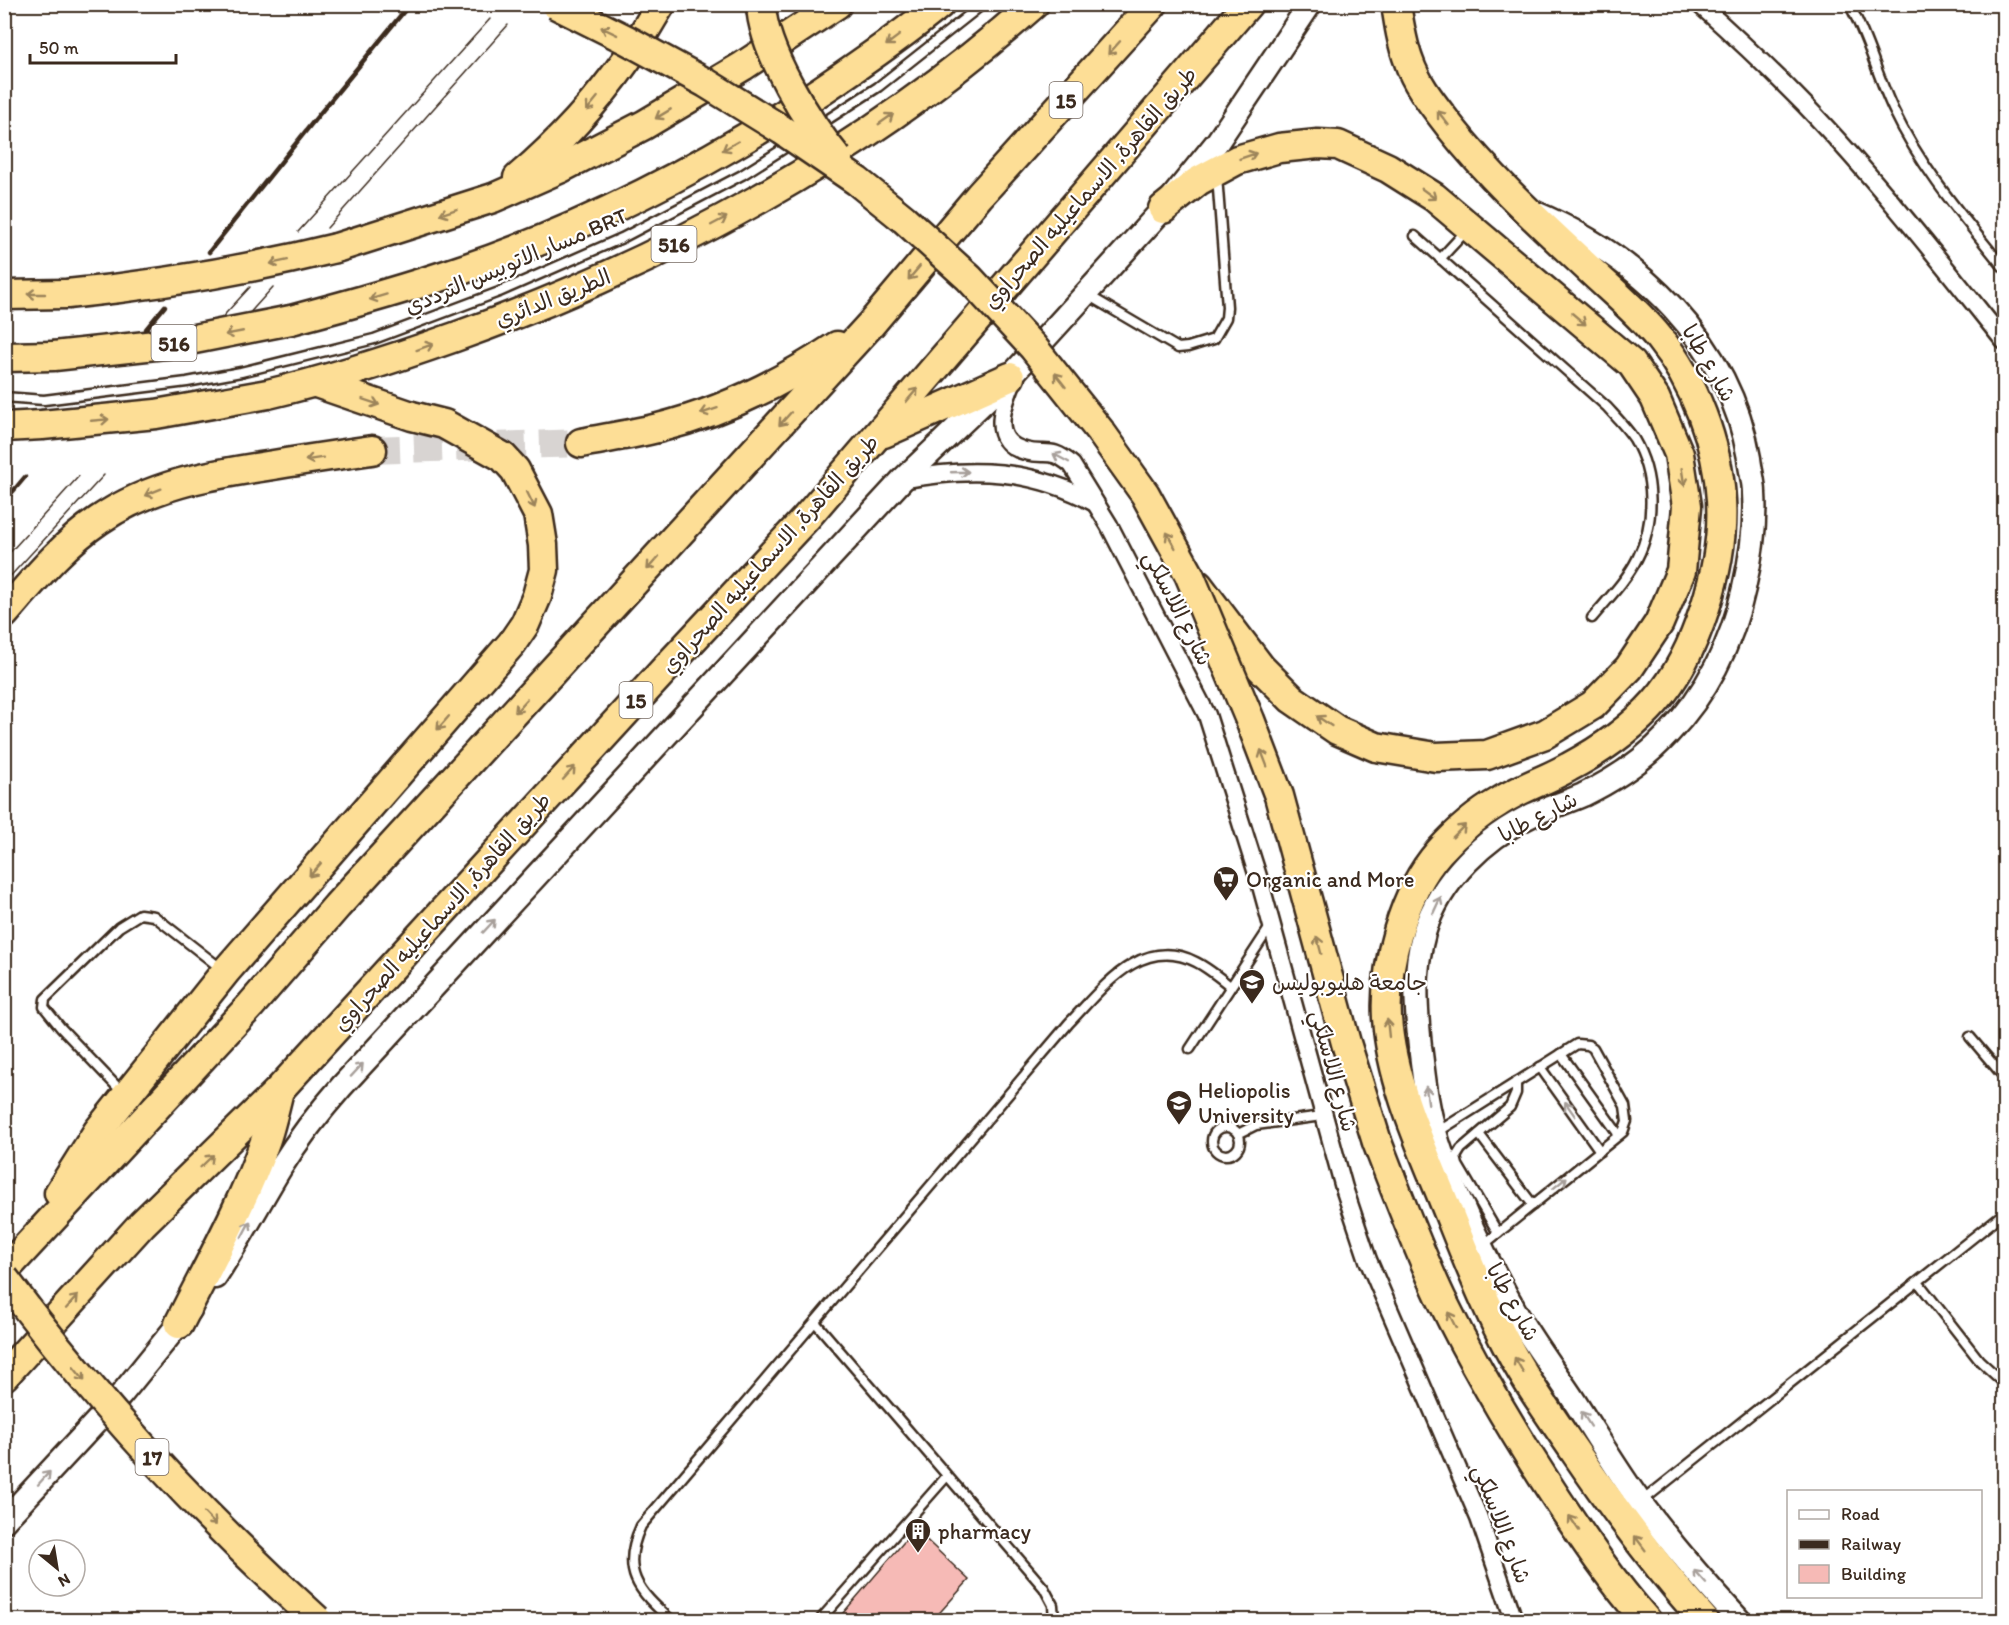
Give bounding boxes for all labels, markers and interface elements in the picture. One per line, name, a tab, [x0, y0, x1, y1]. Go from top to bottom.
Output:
one-way arrow	[601, 25, 619, 37]
scale bar	[30, 27, 176, 65]
one-way arrow	[886, 34, 902, 46]
text: 50 m	[39, 37, 79, 59]
one-way arrow	[1107, 40, 1121, 55]
street label: طريق القاهرة, الاسماعيليه الصحراوي	[977, 61, 1205, 317]
road number: 15	[1050, 82, 1082, 118]
one-way arrow	[585, 96, 598, 112]
one-way arrow	[655, 108, 672, 120]
one-way arrow	[1437, 110, 1450, 126]
one-way arrow	[877, 113, 893, 125]
one-way arrow	[722, 141, 739, 153]
one-way arrow	[1238, 150, 1257, 161]
one-way arrow	[1421, 188, 1437, 200]
street label: مسار الاتوبيس الترددي BRT	[400, 202, 633, 323]
one-way arrow	[439, 207, 458, 218]
one-way arrow	[710, 215, 728, 226]
road number: 516	[652, 226, 696, 262]
one-way arrow	[270, 256, 289, 268]
street label: الطريق الدائري	[491, 263, 616, 336]
one-way arrow	[907, 265, 921, 280]
one-way arrow	[26, 289, 46, 300]
one-way arrow	[369, 292, 388, 303]
one-way arrow	[1571, 312, 1586, 326]
street label: شارع طابا	[1674, 319, 1742, 408]
road number: 516	[152, 325, 196, 361]
one-way arrow	[225, 328, 244, 339]
one-way arrow	[415, 341, 434, 352]
one-way arrow	[1053, 373, 1066, 389]
one-way arrow	[905, 387, 918, 403]
one-way arrow	[362, 397, 380, 408]
one-way arrow	[701, 406, 719, 417]
one-way arrow	[778, 411, 792, 426]
one-way arrow	[90, 414, 110, 425]
street label: طريق القاهرة, الاسماعيليه الصحراوي	[655, 429, 887, 681]
one-way arrow	[1053, 452, 1070, 464]
one-way arrow	[305, 453, 324, 464]
one-way arrow	[949, 466, 969, 477]
one-way arrow	[1678, 466, 1689, 486]
one-way arrow	[144, 487, 162, 498]
one-way arrow	[526, 490, 537, 508]
one-way arrow	[1165, 532, 1177, 549]
street label: شارع اللاسلكي	[1132, 546, 1218, 673]
one-way arrow	[646, 555, 660, 570]
road number: 15	[620, 682, 652, 718]
one-way arrow	[514, 699, 529, 714]
one-way arrow	[436, 715, 450, 730]
one-way arrow	[1316, 715, 1333, 727]
one-way arrow	[1258, 749, 1269, 768]
one-way arrow	[562, 766, 576, 781]
street label: شارع طابا	[1494, 786, 1583, 850]
street label: طريق القاهرة, الاسماعيليه الصحراوي	[327, 787, 559, 1039]
one-way arrow	[1452, 824, 1467, 839]
one-way arrow	[308, 862, 322, 877]
supermarket icon: Organic and More	[1211, 864, 1241, 902]
place label: Organic and More	[1246, 866, 1415, 893]
one-way arrow	[1432, 896, 1444, 914]
one-way arrow	[482, 919, 496, 934]
one-way arrow	[1313, 936, 1324, 955]
school or university icon: جامعة هليوبوليس	[1237, 967, 1267, 1005]
place label: جامعة هليوبوليس	[1272, 969, 1427, 997]
street label: شارع اللاسلكي	[1299, 1007, 1363, 1136]
one-way arrow	[1382, 1018, 1393, 1038]
one-way arrow	[350, 1062, 364, 1077]
place label: Heliopolis University	[1198, 1077, 1295, 1129]
one-way arrow	[1421, 1086, 1432, 1106]
school or university icon: Heliopolis University	[1164, 1088, 1194, 1126]
one-way arrow	[1564, 1102, 1576, 1118]
one-way arrow	[199, 1154, 214, 1168]
one-way arrow	[1552, 1176, 1567, 1190]
one-way arrow	[240, 1221, 252, 1238]
street label: شارع طابا	[1479, 1258, 1545, 1347]
one-way arrow	[65, 1295, 79, 1310]
one-way arrow	[1446, 1311, 1458, 1329]
one-way arrow	[1512, 1356, 1524, 1373]
one-way arrow	[73, 1366, 86, 1382]
one-way arrow	[1579, 1411, 1591, 1428]
road number: 17	[136, 1439, 168, 1475]
street label: شارع اللاسلكي	[1461, 1461, 1537, 1589]
one-way arrow	[37, 1471, 51, 1486]
legend	[1787, 1490, 1982, 1598]
text: Road	[1841, 1503, 1880, 1525]
one-way arrow	[203, 1511, 217, 1526]
one-way arrow	[1567, 1515, 1580, 1532]
building icon: pharmacy	[903, 1516, 933, 1554]
place label: pharmacy	[938, 1518, 1031, 1545]
text: Railway	[1841, 1533, 1902, 1555]
one-way arrow	[1634, 1535, 1647, 1551]
north arrow	[27, 1538, 87, 1598]
text: Building	[1841, 1563, 1907, 1585]
text: N	[55, 1570, 74, 1591]
one-way arrow	[1693, 1570, 1707, 1585]

